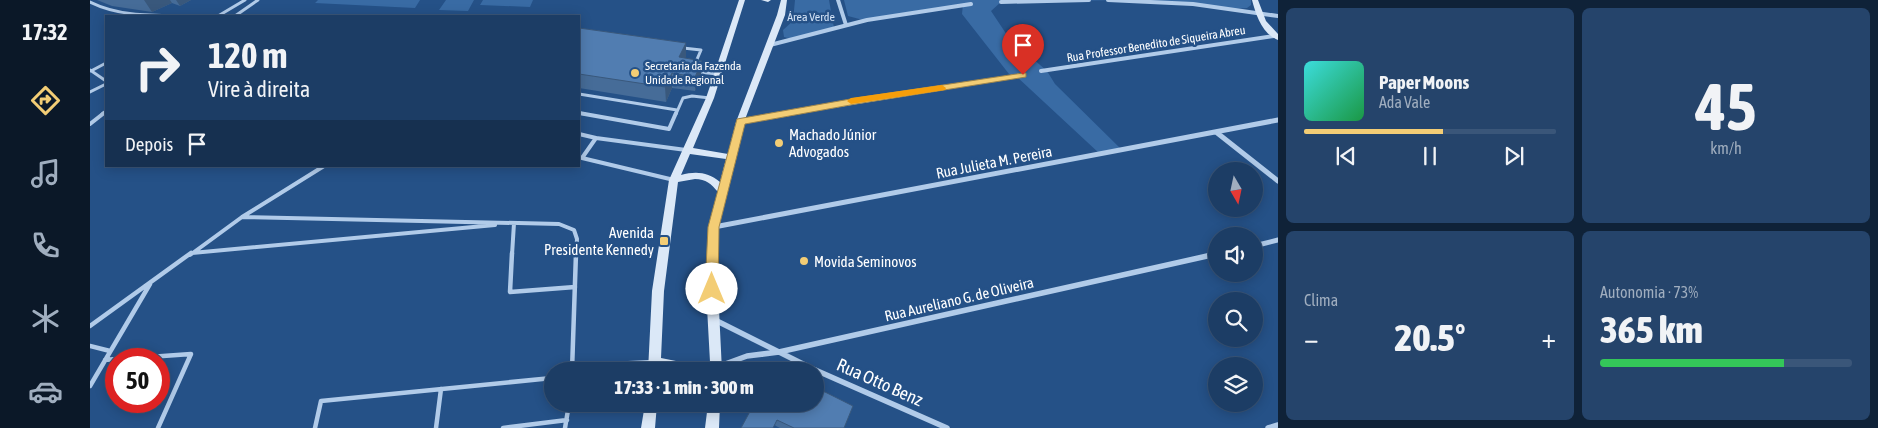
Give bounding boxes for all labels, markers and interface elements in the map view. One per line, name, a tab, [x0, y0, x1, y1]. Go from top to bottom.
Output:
park label: Área Verde	[787, 10, 835, 24]
text: 17:32	[22, 19, 68, 45]
street label: Rua Professor Benedito de Siqueira Abreu	[1066, 23, 1247, 65]
pin	[1002, 24, 1044, 75]
icon: arrive	[1009, 31, 1037, 59]
icon: right	[125, 35, 190, 100]
text: 120 m	[208, 35, 287, 75]
place label: Secretaria da Fazenda Unidade Regional	[645, 59, 741, 87]
marker: Secretaria da Fazenda Unidade Regional	[629, 67, 641, 79]
text: 45	[1695, 69, 1757, 144]
text: Paper Moons	[1379, 71, 1469, 93]
text: Vire à direita	[208, 76, 310, 102]
icon: directions	[28, 83, 63, 118]
text: Ada Vale	[1379, 93, 1430, 111]
place label: Machado Júnior Advogados	[789, 126, 877, 160]
icon: arrive	[183, 130, 211, 158]
text: Depois	[125, 133, 173, 155]
marker: Machado Júnior Advogados	[773, 137, 785, 149]
text: km/h	[1710, 139, 1742, 157]
street label: Rua Julieta M. Pereira	[934, 142, 1054, 182]
icon: previous	[1332, 142, 1360, 170]
icon: pause	[1416, 142, 1444, 170]
icon: next	[1500, 142, 1528, 170]
icon: music	[28, 156, 63, 191]
north arrow	[1208, 162, 1262, 218]
map controls	[1208, 162, 1263, 412]
place label: Avenida Presidente Kennedy	[544, 224, 654, 258]
button: sound	[1208, 227, 1263, 282]
icon: phone	[28, 228, 63, 263]
marker: Avenida Presidente Kennedy	[658, 235, 670, 247]
place label: Movida Seminovos	[814, 253, 917, 270]
marker: Movida Seminovos	[798, 255, 810, 267]
position arrow	[685, 262, 737, 314]
street label: Rua Aureliano G. de Oliveira	[883, 274, 1035, 324]
text: Autonomia · 73%	[1600, 283, 1698, 301]
text: Clima	[1304, 291, 1338, 309]
button: search	[1208, 292, 1263, 347]
icon: climate	[28, 301, 63, 336]
text: 365 km	[1600, 308, 1703, 351]
text: 20.5°	[1395, 316, 1465, 359]
text: −	[1304, 322, 1319, 354]
text: +	[1541, 322, 1556, 354]
speed limit sign: 50	[105, 348, 170, 413]
street label: Rua Otto Benz	[834, 354, 927, 411]
button: layers	[1208, 357, 1263, 412]
icon: car	[28, 374, 63, 409]
text: 17:33 · 1 min · 300 m	[614, 376, 754, 398]

